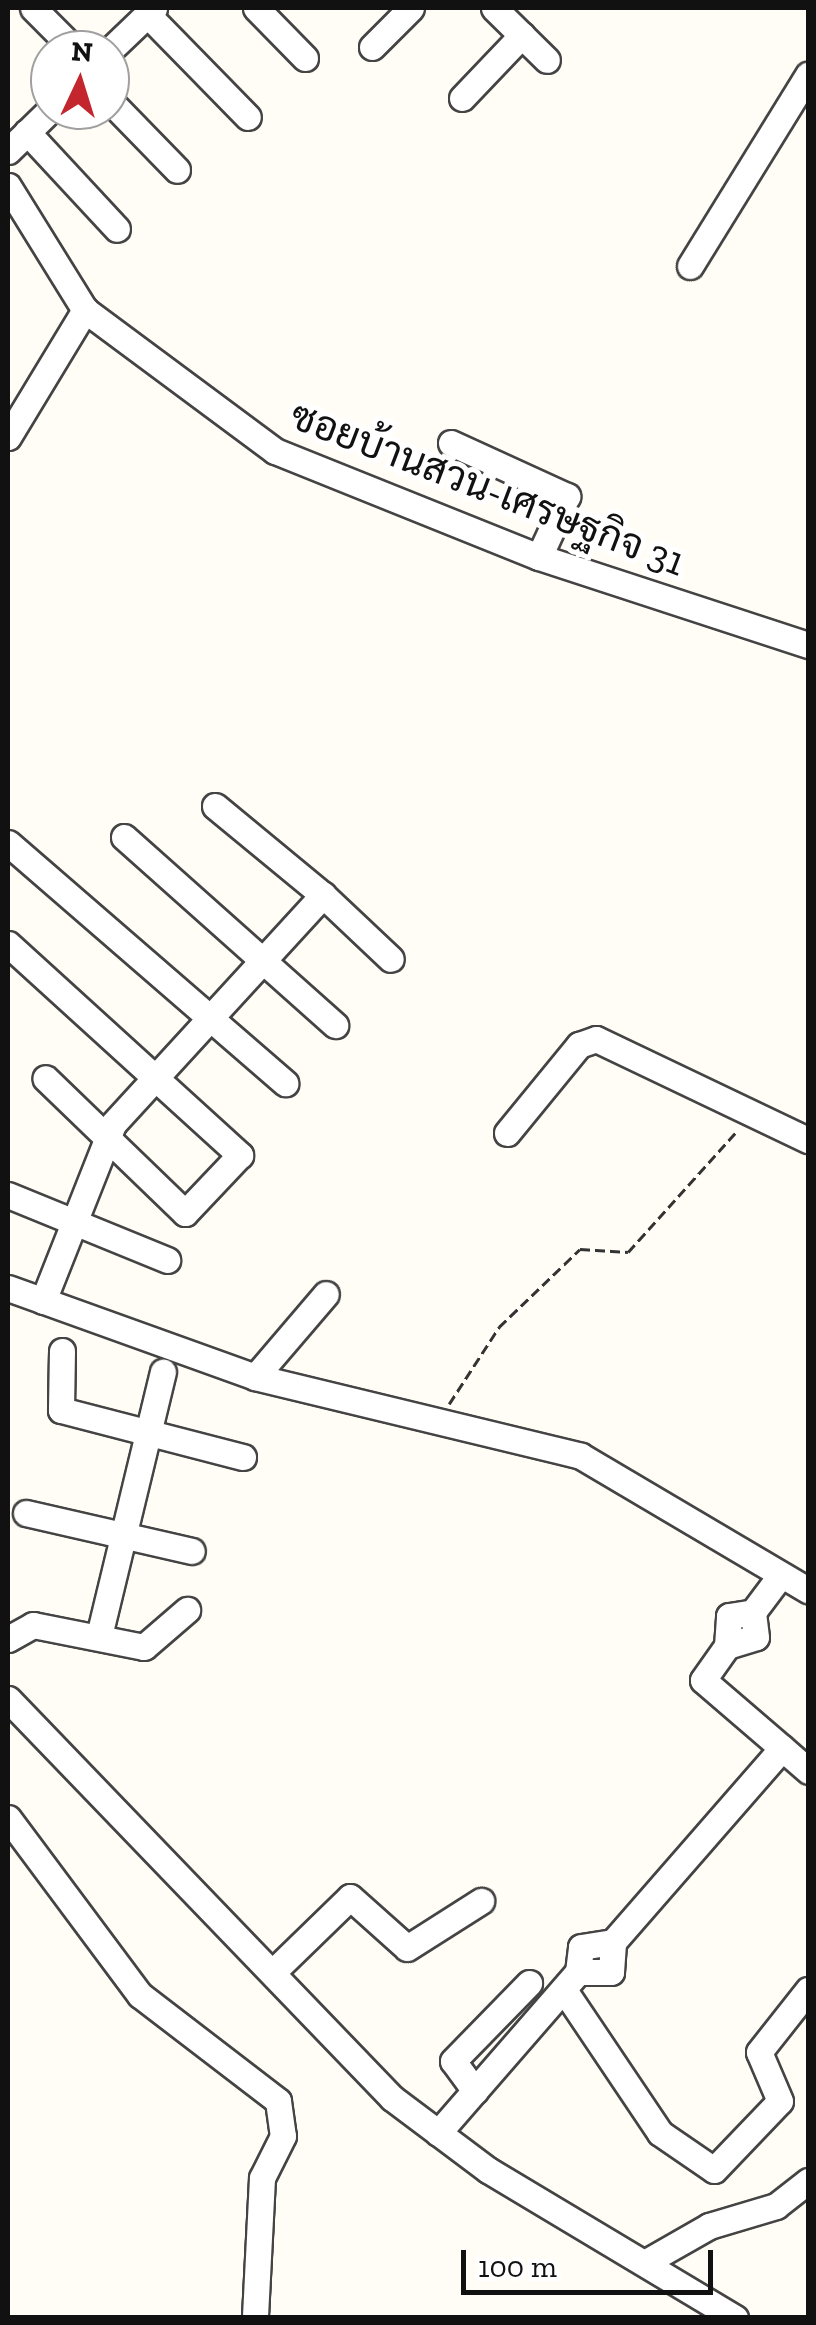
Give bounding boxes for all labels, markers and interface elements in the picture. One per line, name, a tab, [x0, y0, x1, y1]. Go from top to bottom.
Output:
north arrow	[30, 30, 130, 130]
text: N	[70, 34, 94, 69]
street label: ซอยบ้านสวน-เศรษฐกิจ 31	[284, 391, 692, 585]
scale bar	[466, 2230, 718, 2292]
text: 100 m	[478, 2249, 557, 2285]

